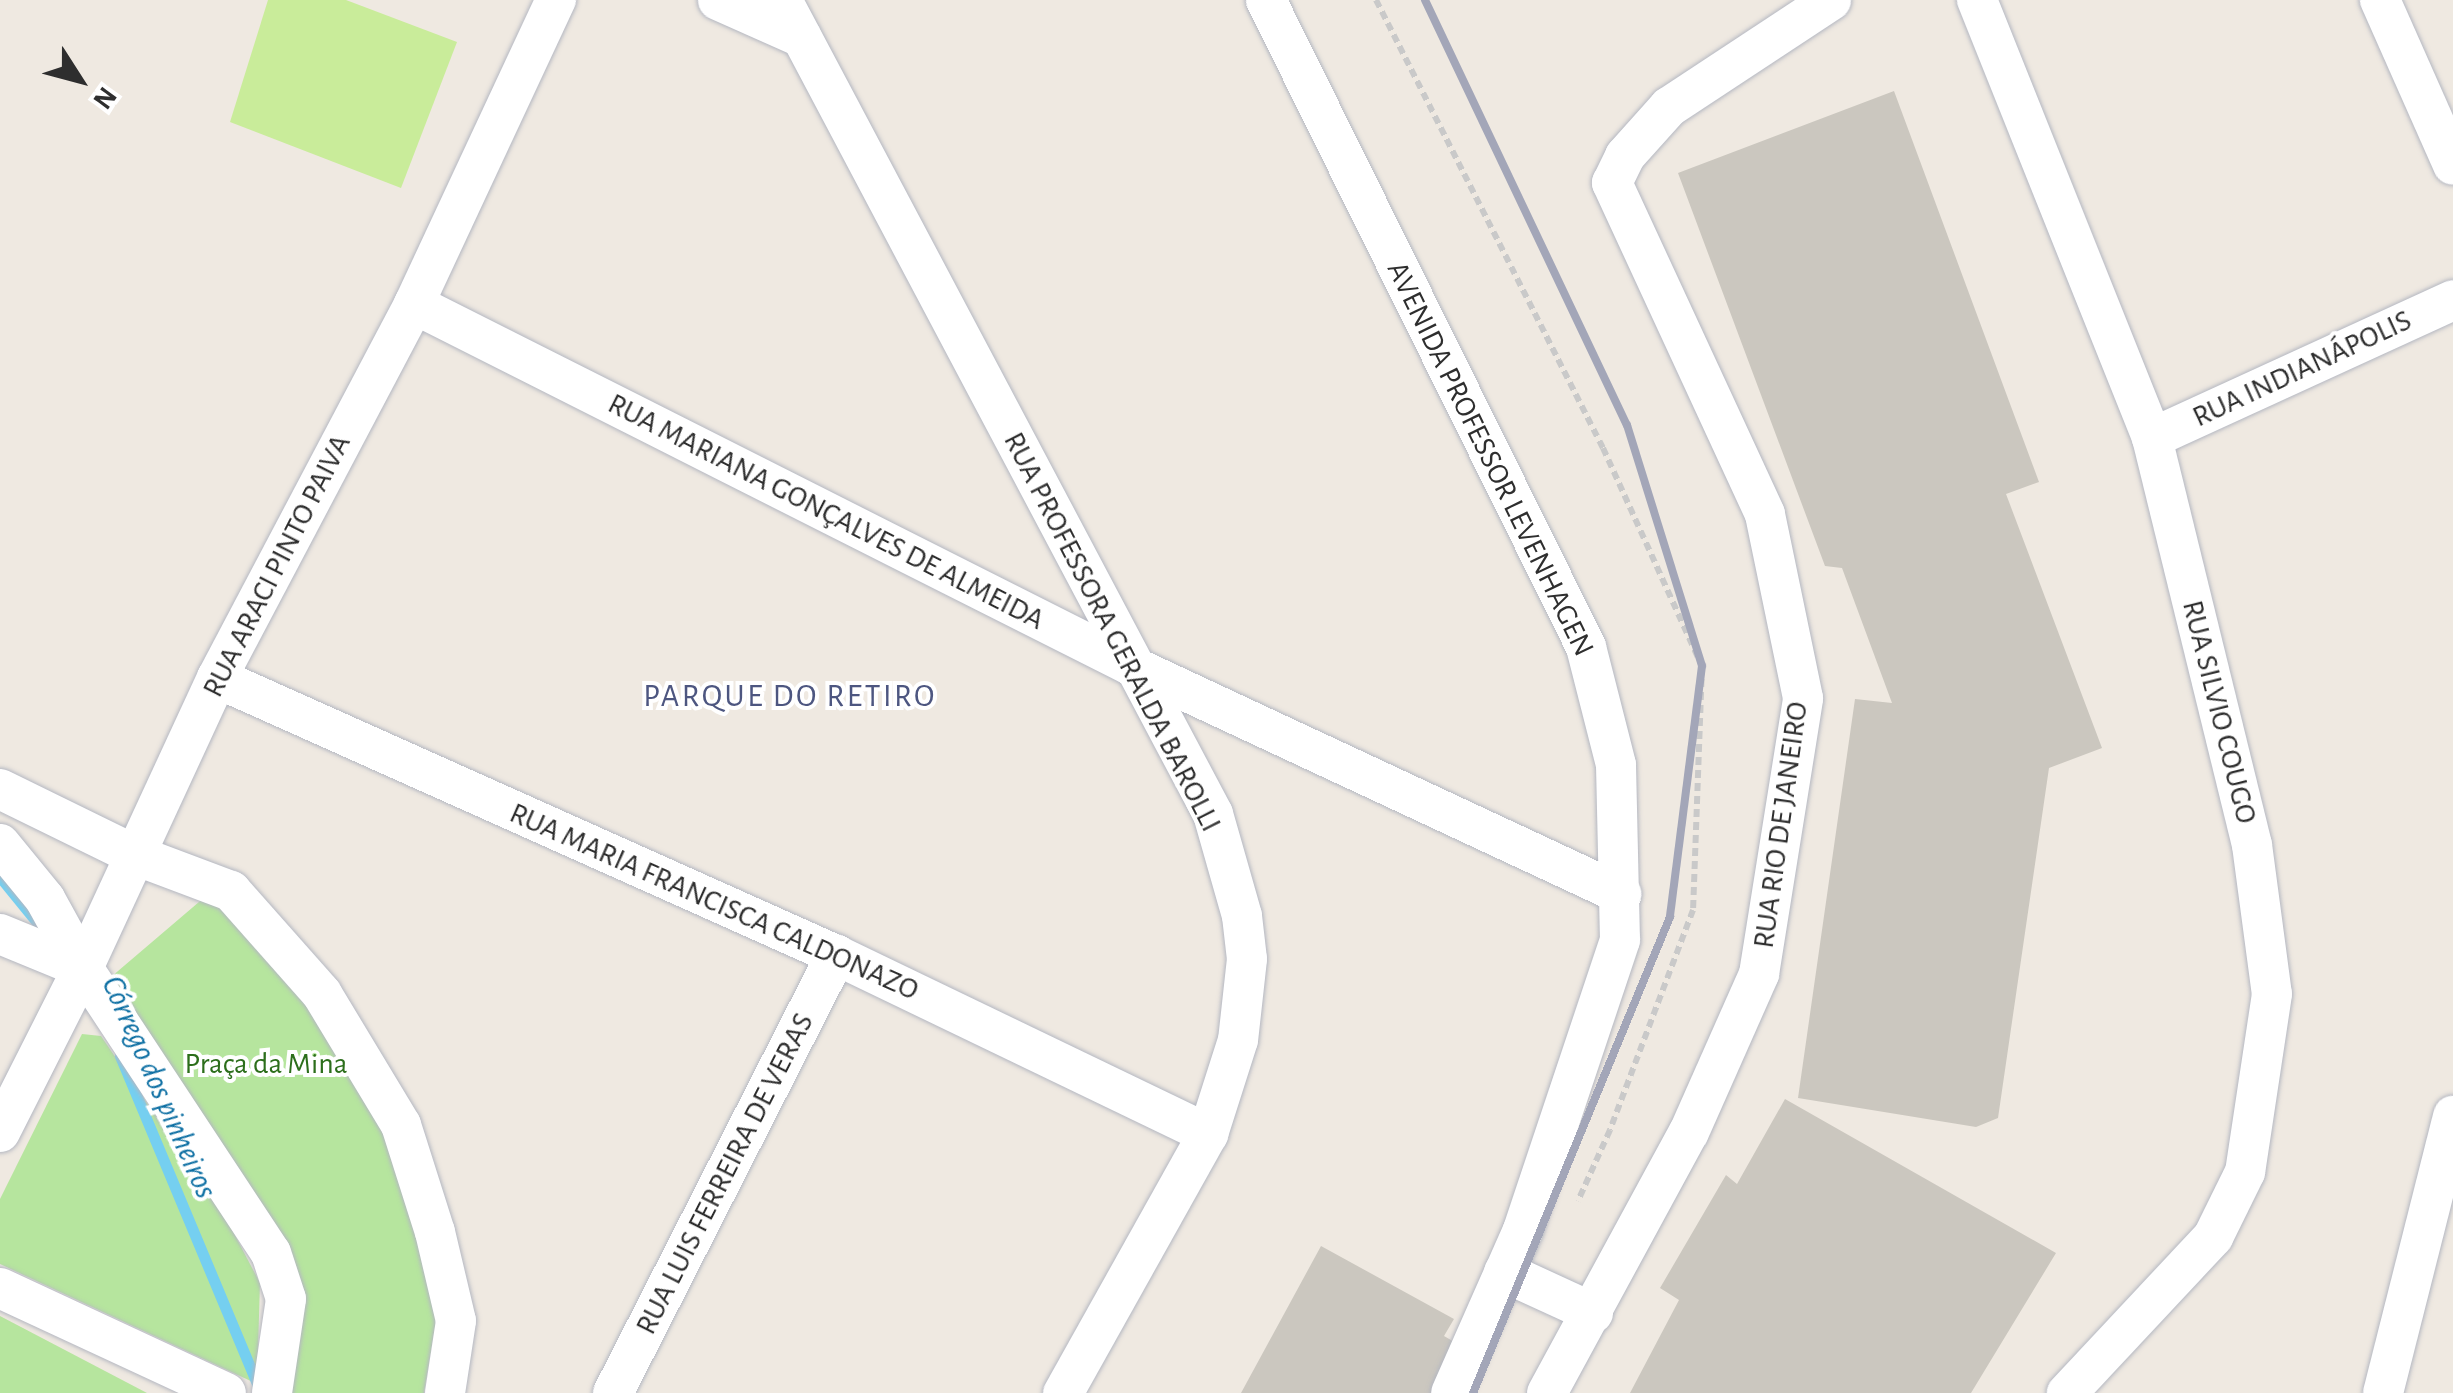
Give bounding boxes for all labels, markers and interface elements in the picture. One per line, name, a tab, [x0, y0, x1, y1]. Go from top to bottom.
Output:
north arrow	[30, 30, 130, 130]
text: N	[87, 82, 121, 114]
street label: AVENIDA PROFESSOR LEVENHAGEN	[1379, 256, 1601, 662]
street label: RUA INDIANÁPOLIS	[2187, 303, 2417, 435]
street label: RUA MARIANA GONÇALVES DE ALMEIDA	[602, 386, 1050, 638]
street label: RUA PROFESSORA GERALDA BAROLLI	[995, 426, 1229, 838]
street label: RUA ARACI PINTO PAIVA	[195, 429, 359, 703]
street label: RUA SILVIO COUGO	[2174, 597, 2264, 827]
district label: PARQUE DO RETIRO	[643, 677, 937, 715]
street label: RUA RIO DE JANEIRO	[1746, 699, 1816, 951]
street label: RUA MARIA FRANCISCA CALDONAZO	[504, 795, 924, 1009]
water label: Córrego dos pinheiros	[93, 970, 225, 1204]
street label: RUA LUIS FERREIRA DE VERAS	[628, 1007, 822, 1341]
park label: Praça da Mina	[184, 1046, 348, 1082]

